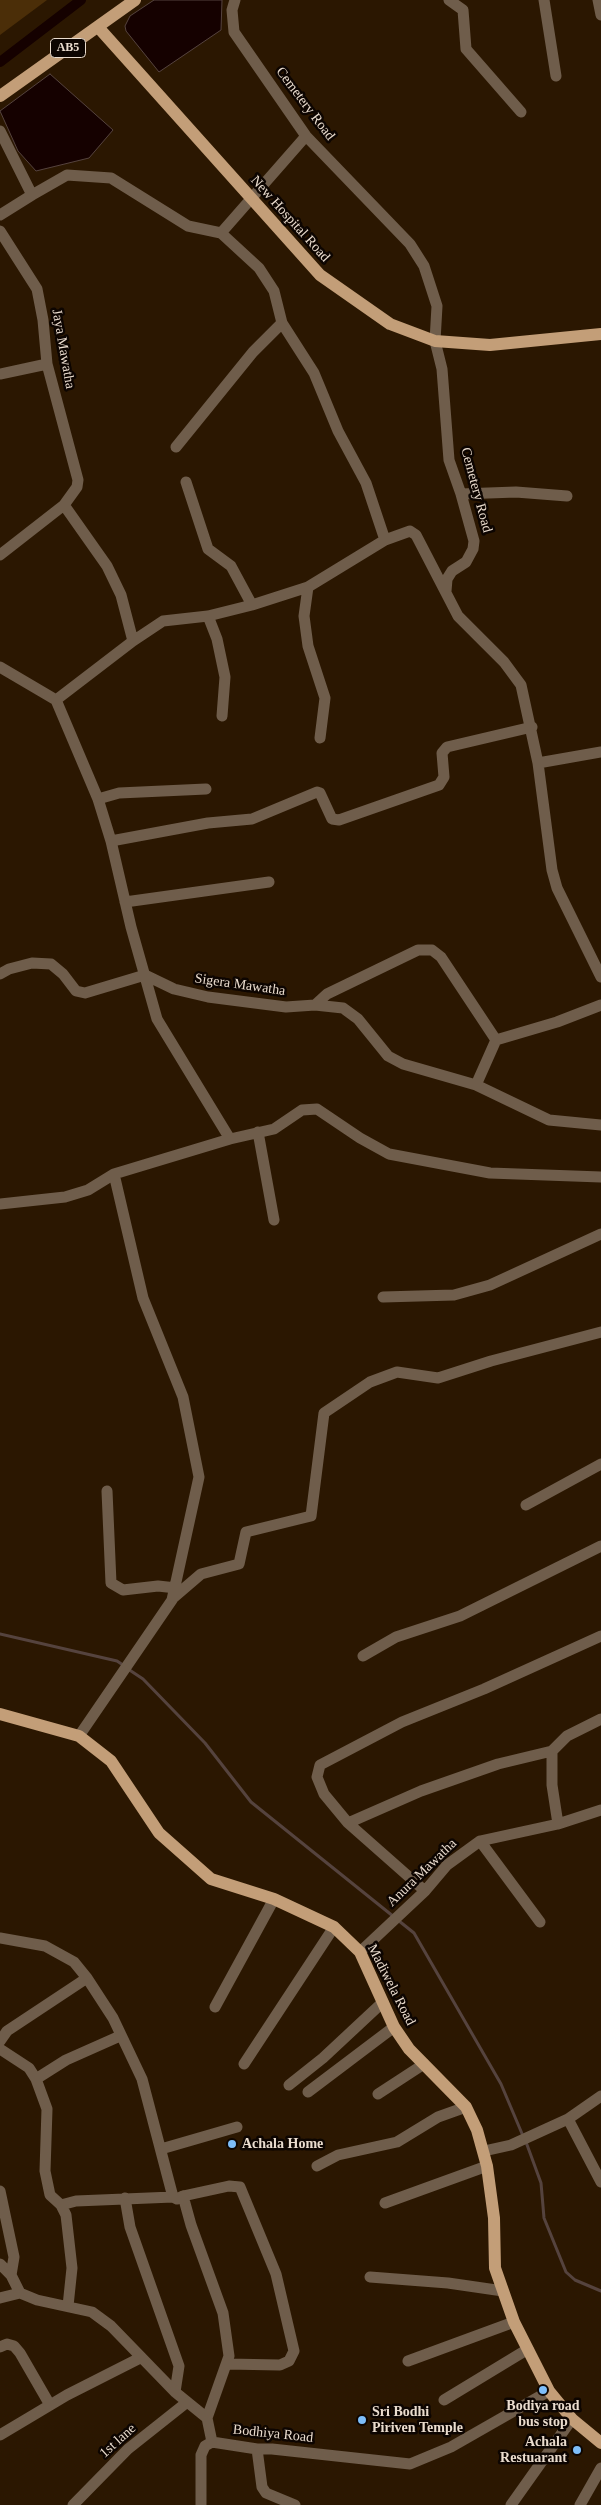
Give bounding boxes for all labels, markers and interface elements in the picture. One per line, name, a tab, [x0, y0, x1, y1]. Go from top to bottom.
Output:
road number: AB5	[50, 38, 86, 58]
street label: Cemetery Road	[272, 64, 338, 144]
street label: New Hospital Road	[247, 172, 333, 266]
street label: Jaya Mawatha	[48, 308, 78, 390]
street label: Cemetery Road	[457, 446, 495, 534]
street label: Sigera Mawatha	[194, 970, 286, 1000]
street label: Anura Mawatha	[384, 1835, 460, 1911]
street label: Madiwela Road	[363, 1942, 419, 2028]
place label: Achala Home	[242, 2136, 323, 2152]
marker: Achala Home	[226, 2138, 238, 2150]
marker: Bodiya road bus stop	[537, 2384, 549, 2396]
place label: Bodiya road bus stop	[506, 2398, 580, 2430]
place label: Sri Bodhi Piriven Temple	[372, 2404, 463, 2436]
marker: Sri Bodhi Piriven Temple	[356, 2414, 368, 2426]
street label: 1st lane	[96, 2420, 140, 2462]
street label: Bodhiya Road	[232, 2421, 314, 2447]
place label: Achala Restuarant	[500, 2434, 567, 2466]
marker: Achala Restuarant	[571, 2444, 583, 2456]

